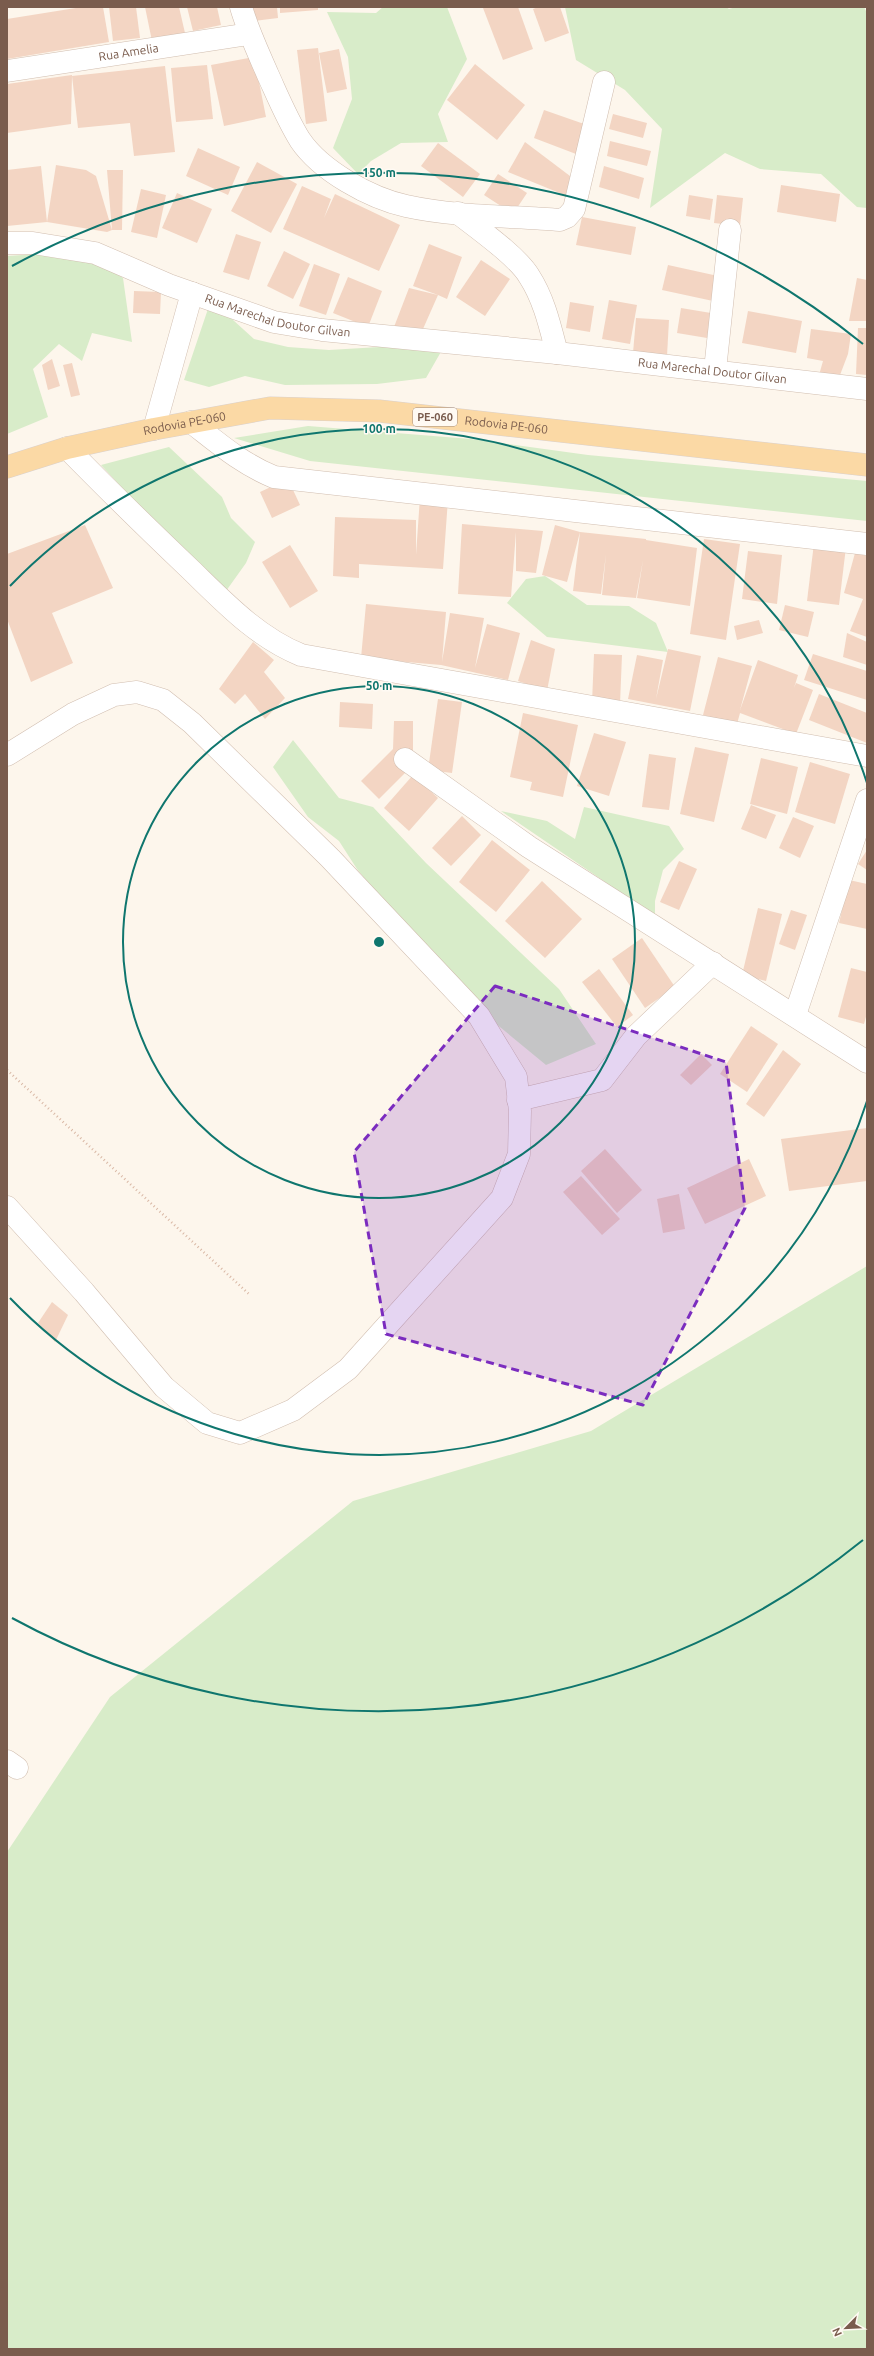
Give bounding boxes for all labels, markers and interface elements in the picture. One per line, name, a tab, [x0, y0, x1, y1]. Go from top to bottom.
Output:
street label: Rua Amelia	[98, 41, 159, 63]
text: 150 m	[362, 166, 396, 179]
street label: Rua Marechal Doutor Gilvan	[203, 291, 351, 339]
street label: Rua Marechal Doutor Gilvan	[637, 355, 788, 386]
road number: PE-060	[413, 408, 457, 426]
street label: Rodovia PE-060	[142, 409, 227, 437]
street label: Rodovia PE-060	[464, 414, 549, 436]
text: 100 m	[362, 422, 396, 435]
text: 50 m	[366, 679, 392, 692]
centre of rings	[372, 935, 386, 949]
north arrow	[826, 2308, 866, 2348]
text: N	[830, 2326, 844, 2338]

